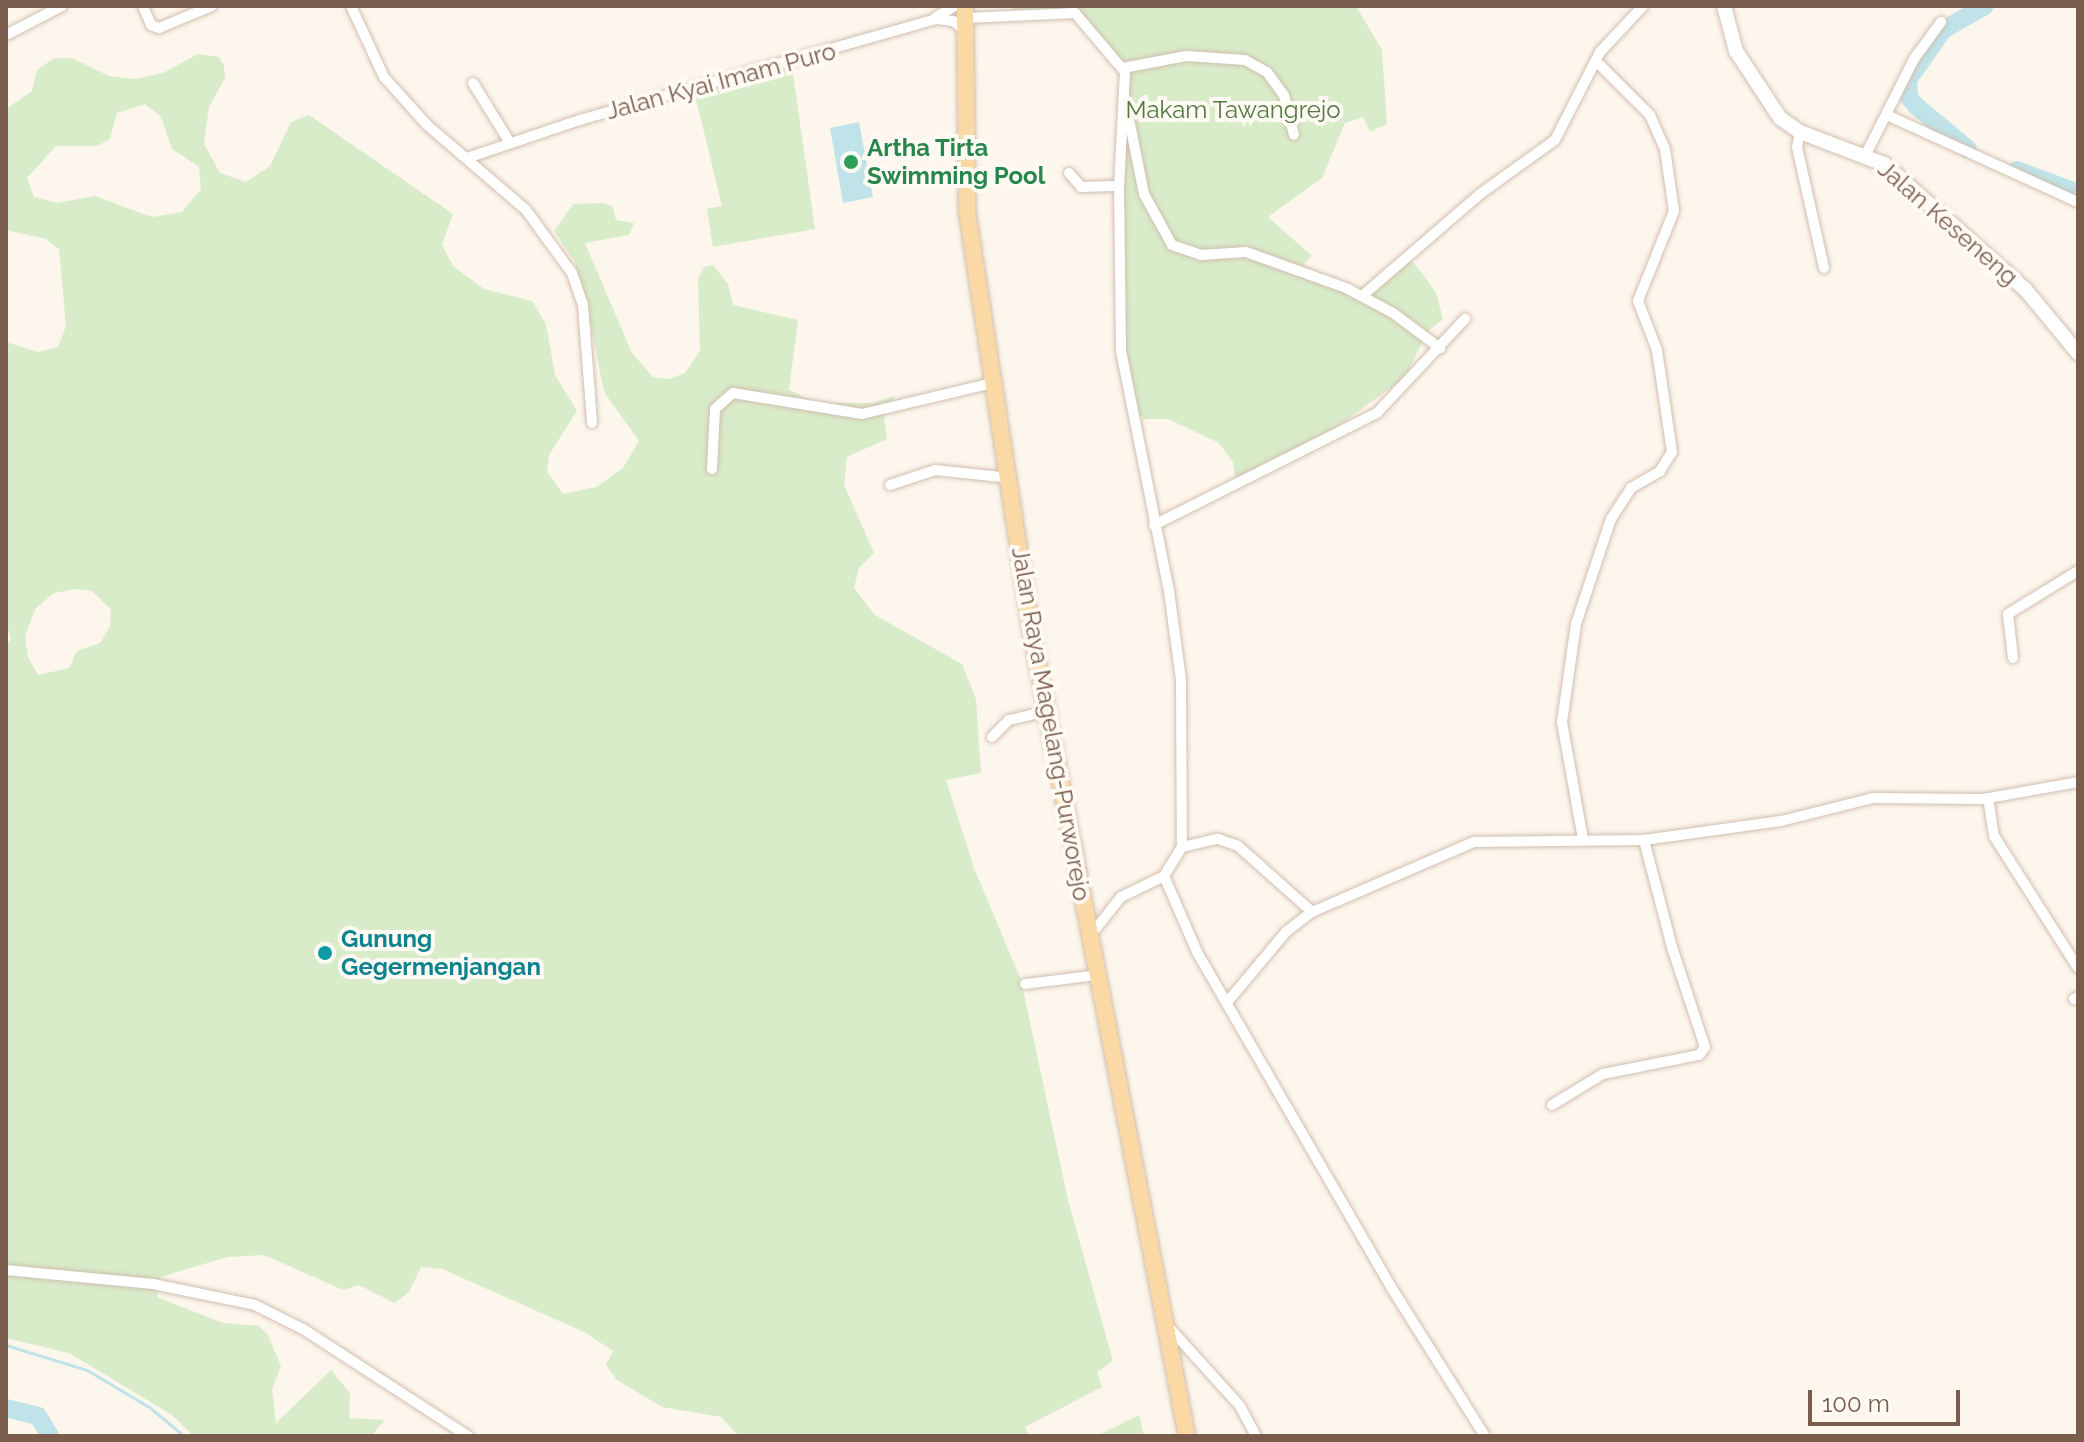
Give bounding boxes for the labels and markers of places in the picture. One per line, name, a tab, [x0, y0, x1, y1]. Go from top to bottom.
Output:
place label: Artha Tirta Swimming Pool	[867, 134, 1045, 190]
marker: Artha Tirta Swimming Pool	[842, 153, 860, 171]
place label: Gunung Gegermenjangan	[341, 925, 541, 981]
marker: Gunung Gegermenjangan	[316, 944, 334, 962]

